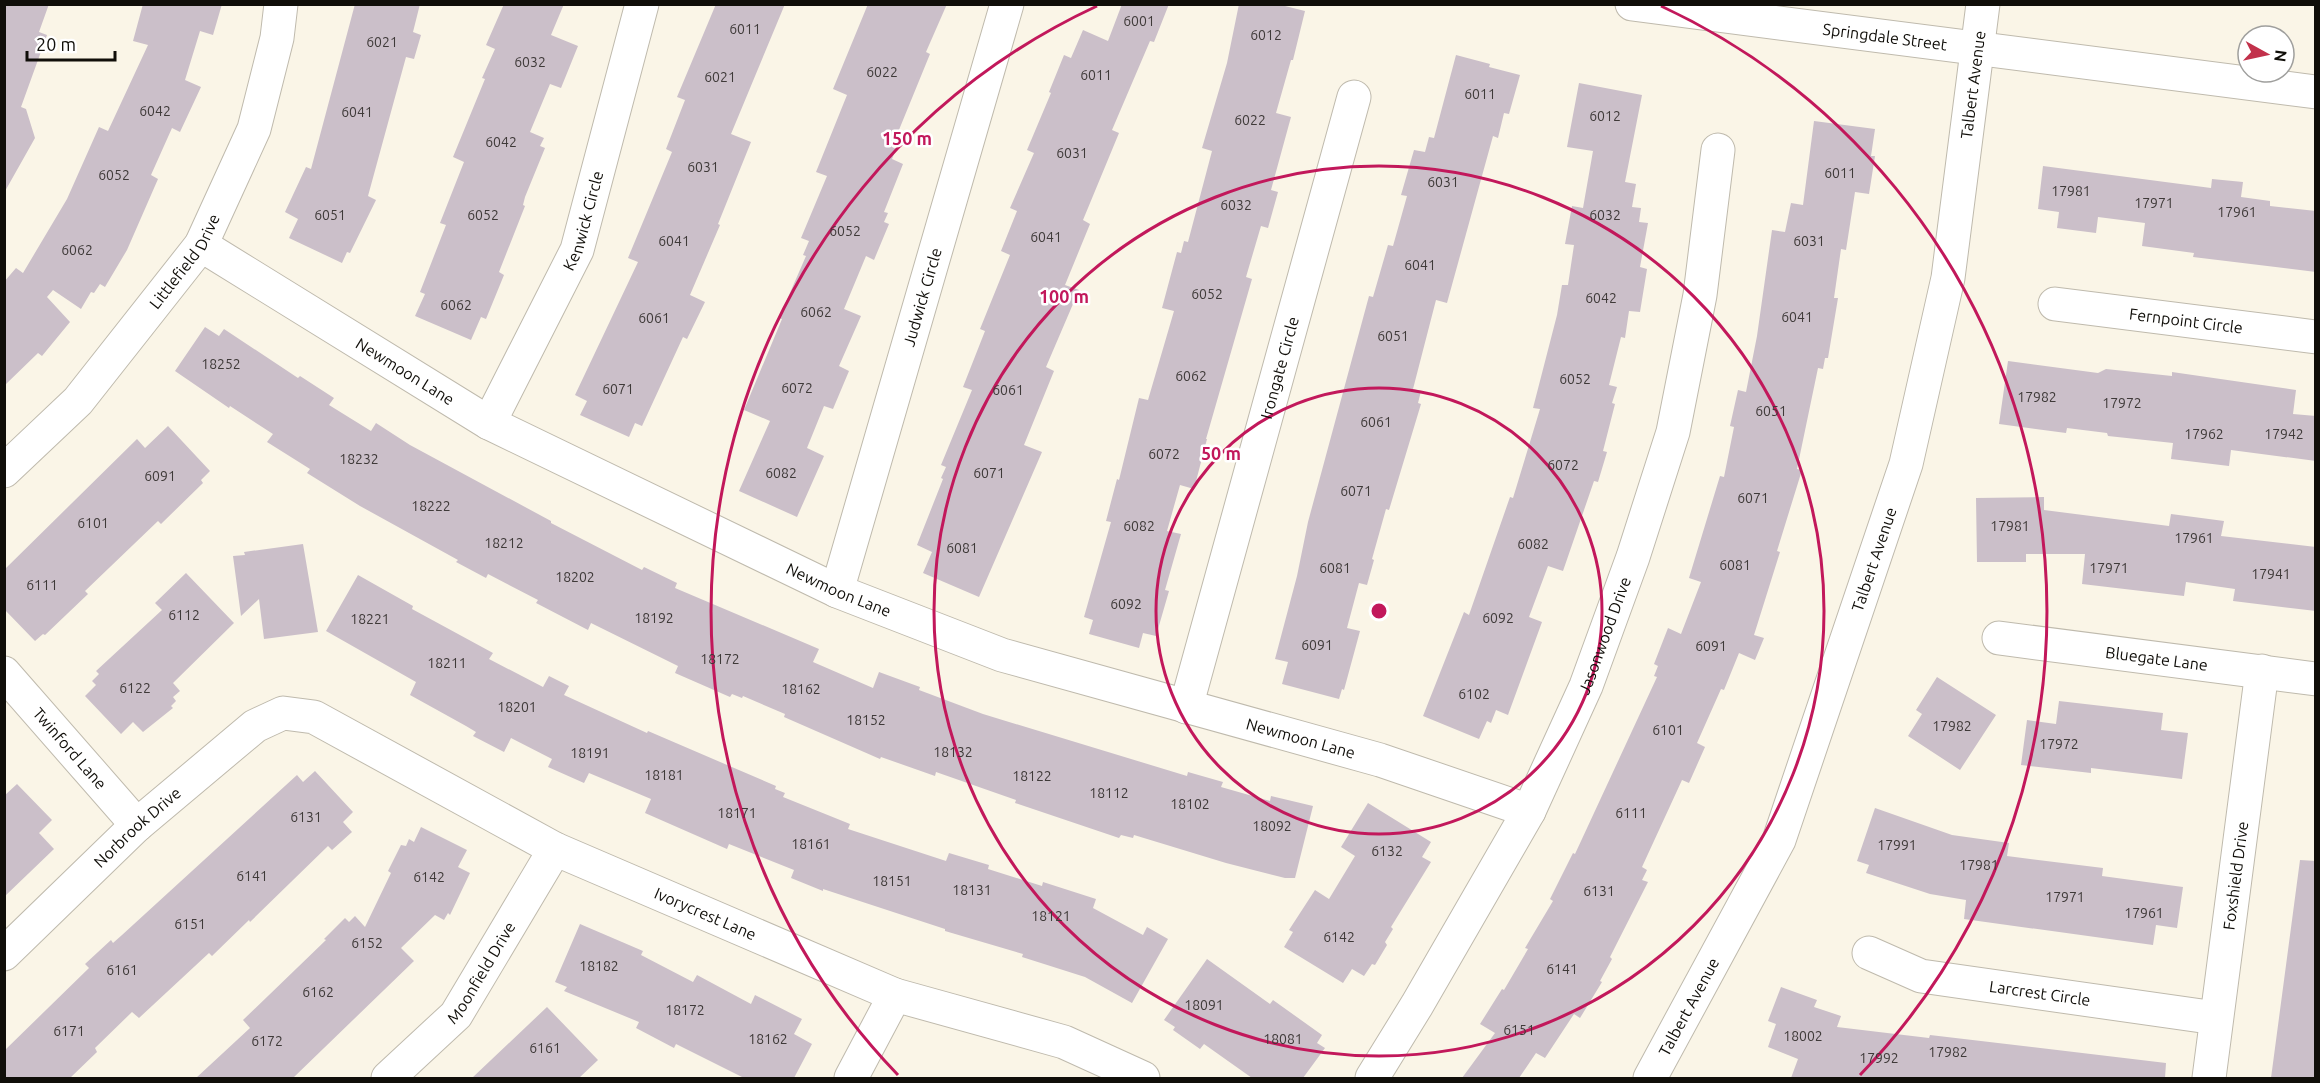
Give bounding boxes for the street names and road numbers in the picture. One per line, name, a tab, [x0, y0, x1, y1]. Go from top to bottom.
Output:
street label: Springdale Street	[1822, 20, 1949, 54]
street label: Talbert Avenue	[1957, 30, 1989, 140]
street label: Kenwick Circle	[559, 169, 607, 273]
street label: Littlefield Drive	[145, 211, 223, 312]
street label: Judwick Circle	[899, 245, 945, 349]
street label: Fernpoint Circle	[2128, 304, 2244, 337]
street label: Irongate Circle	[1257, 315, 1302, 421]
street label: Newmoon Lane	[353, 334, 458, 408]
street label: Talbert Avenue	[1848, 505, 1900, 614]
street label: Newmoon Lane	[783, 559, 894, 620]
street label: Jasonwood Drive	[1575, 574, 1634, 697]
street label: Bluegate Lane	[2104, 643, 2209, 674]
street label: Twinford Lane	[29, 704, 110, 793]
street label: Newmoon Lane	[1244, 714, 1357, 762]
street label: Norbrook Drive	[90, 783, 184, 871]
street label: Foxshield Drive	[2219, 820, 2251, 931]
street label: Ivorycrest Lane	[652, 884, 759, 943]
street label: Moonfield Drive	[444, 918, 519, 1027]
street label: Talbert Avenue	[1655, 955, 1722, 1059]
street label: Larcrest Circle	[1988, 977, 2092, 1009]

